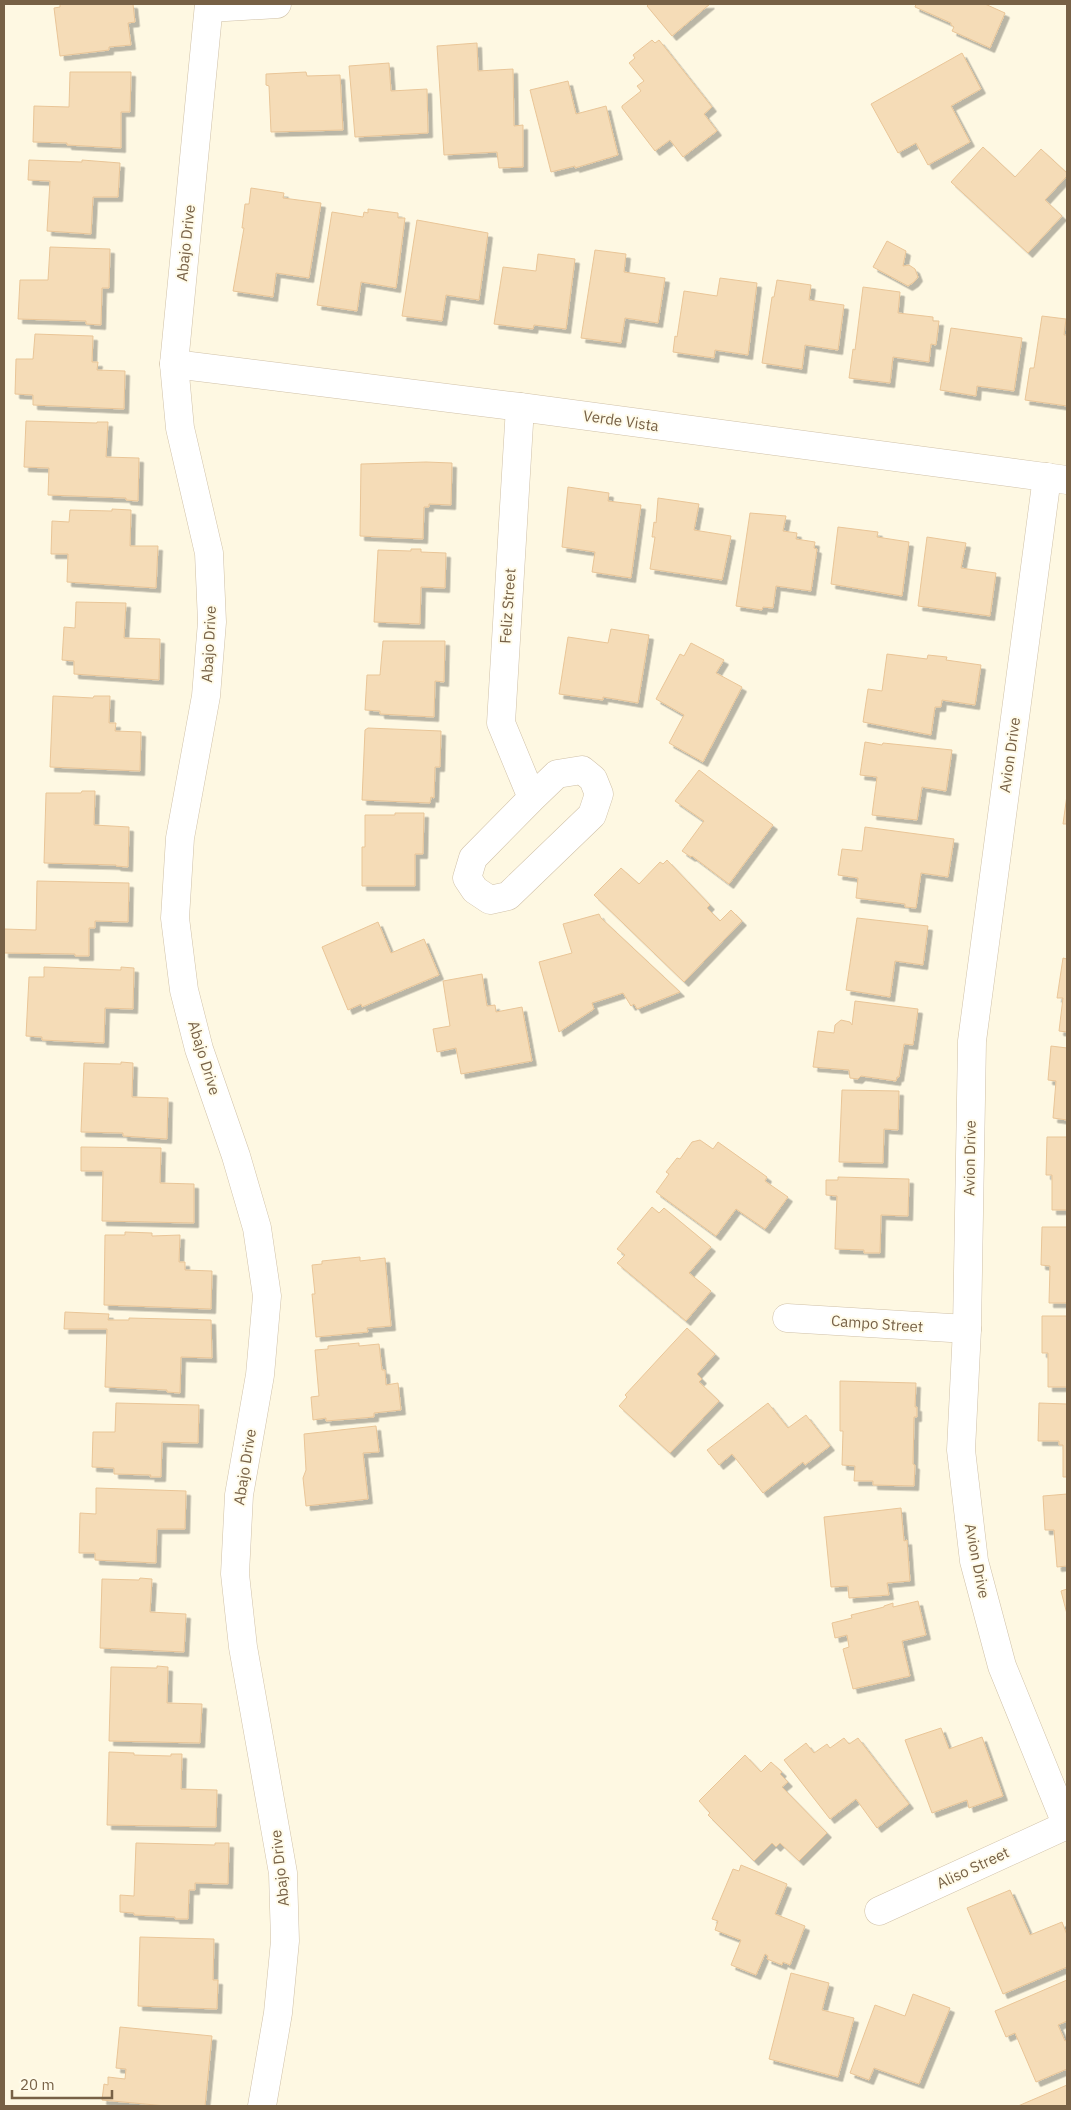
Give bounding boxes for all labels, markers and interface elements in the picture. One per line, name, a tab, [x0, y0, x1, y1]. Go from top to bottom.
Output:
street label: Abajo Drive	[172, 204, 199, 282]
street label: Verde Vista	[582, 406, 660, 435]
street label: Feliz Street	[495, 568, 520, 644]
street label: Abajo Drive	[197, 605, 220, 683]
street label: Avion Drive	[995, 716, 1024, 794]
street label: Abajo Drive	[184, 1018, 225, 1097]
street label: Avion Drive	[959, 1120, 980, 1196]
street label: Campo Street	[830, 1311, 924, 1336]
street label: Abajo Drive	[229, 1427, 260, 1506]
street label: Avion Drive	[961, 1522, 994, 1600]
street label: Abajo Drive	[266, 1829, 293, 1907]
street label: Aliso Street	[933, 1842, 1012, 1893]
scale bar	[12, 2068, 112, 2100]
text: 20 m	[20, 2075, 55, 2094]

